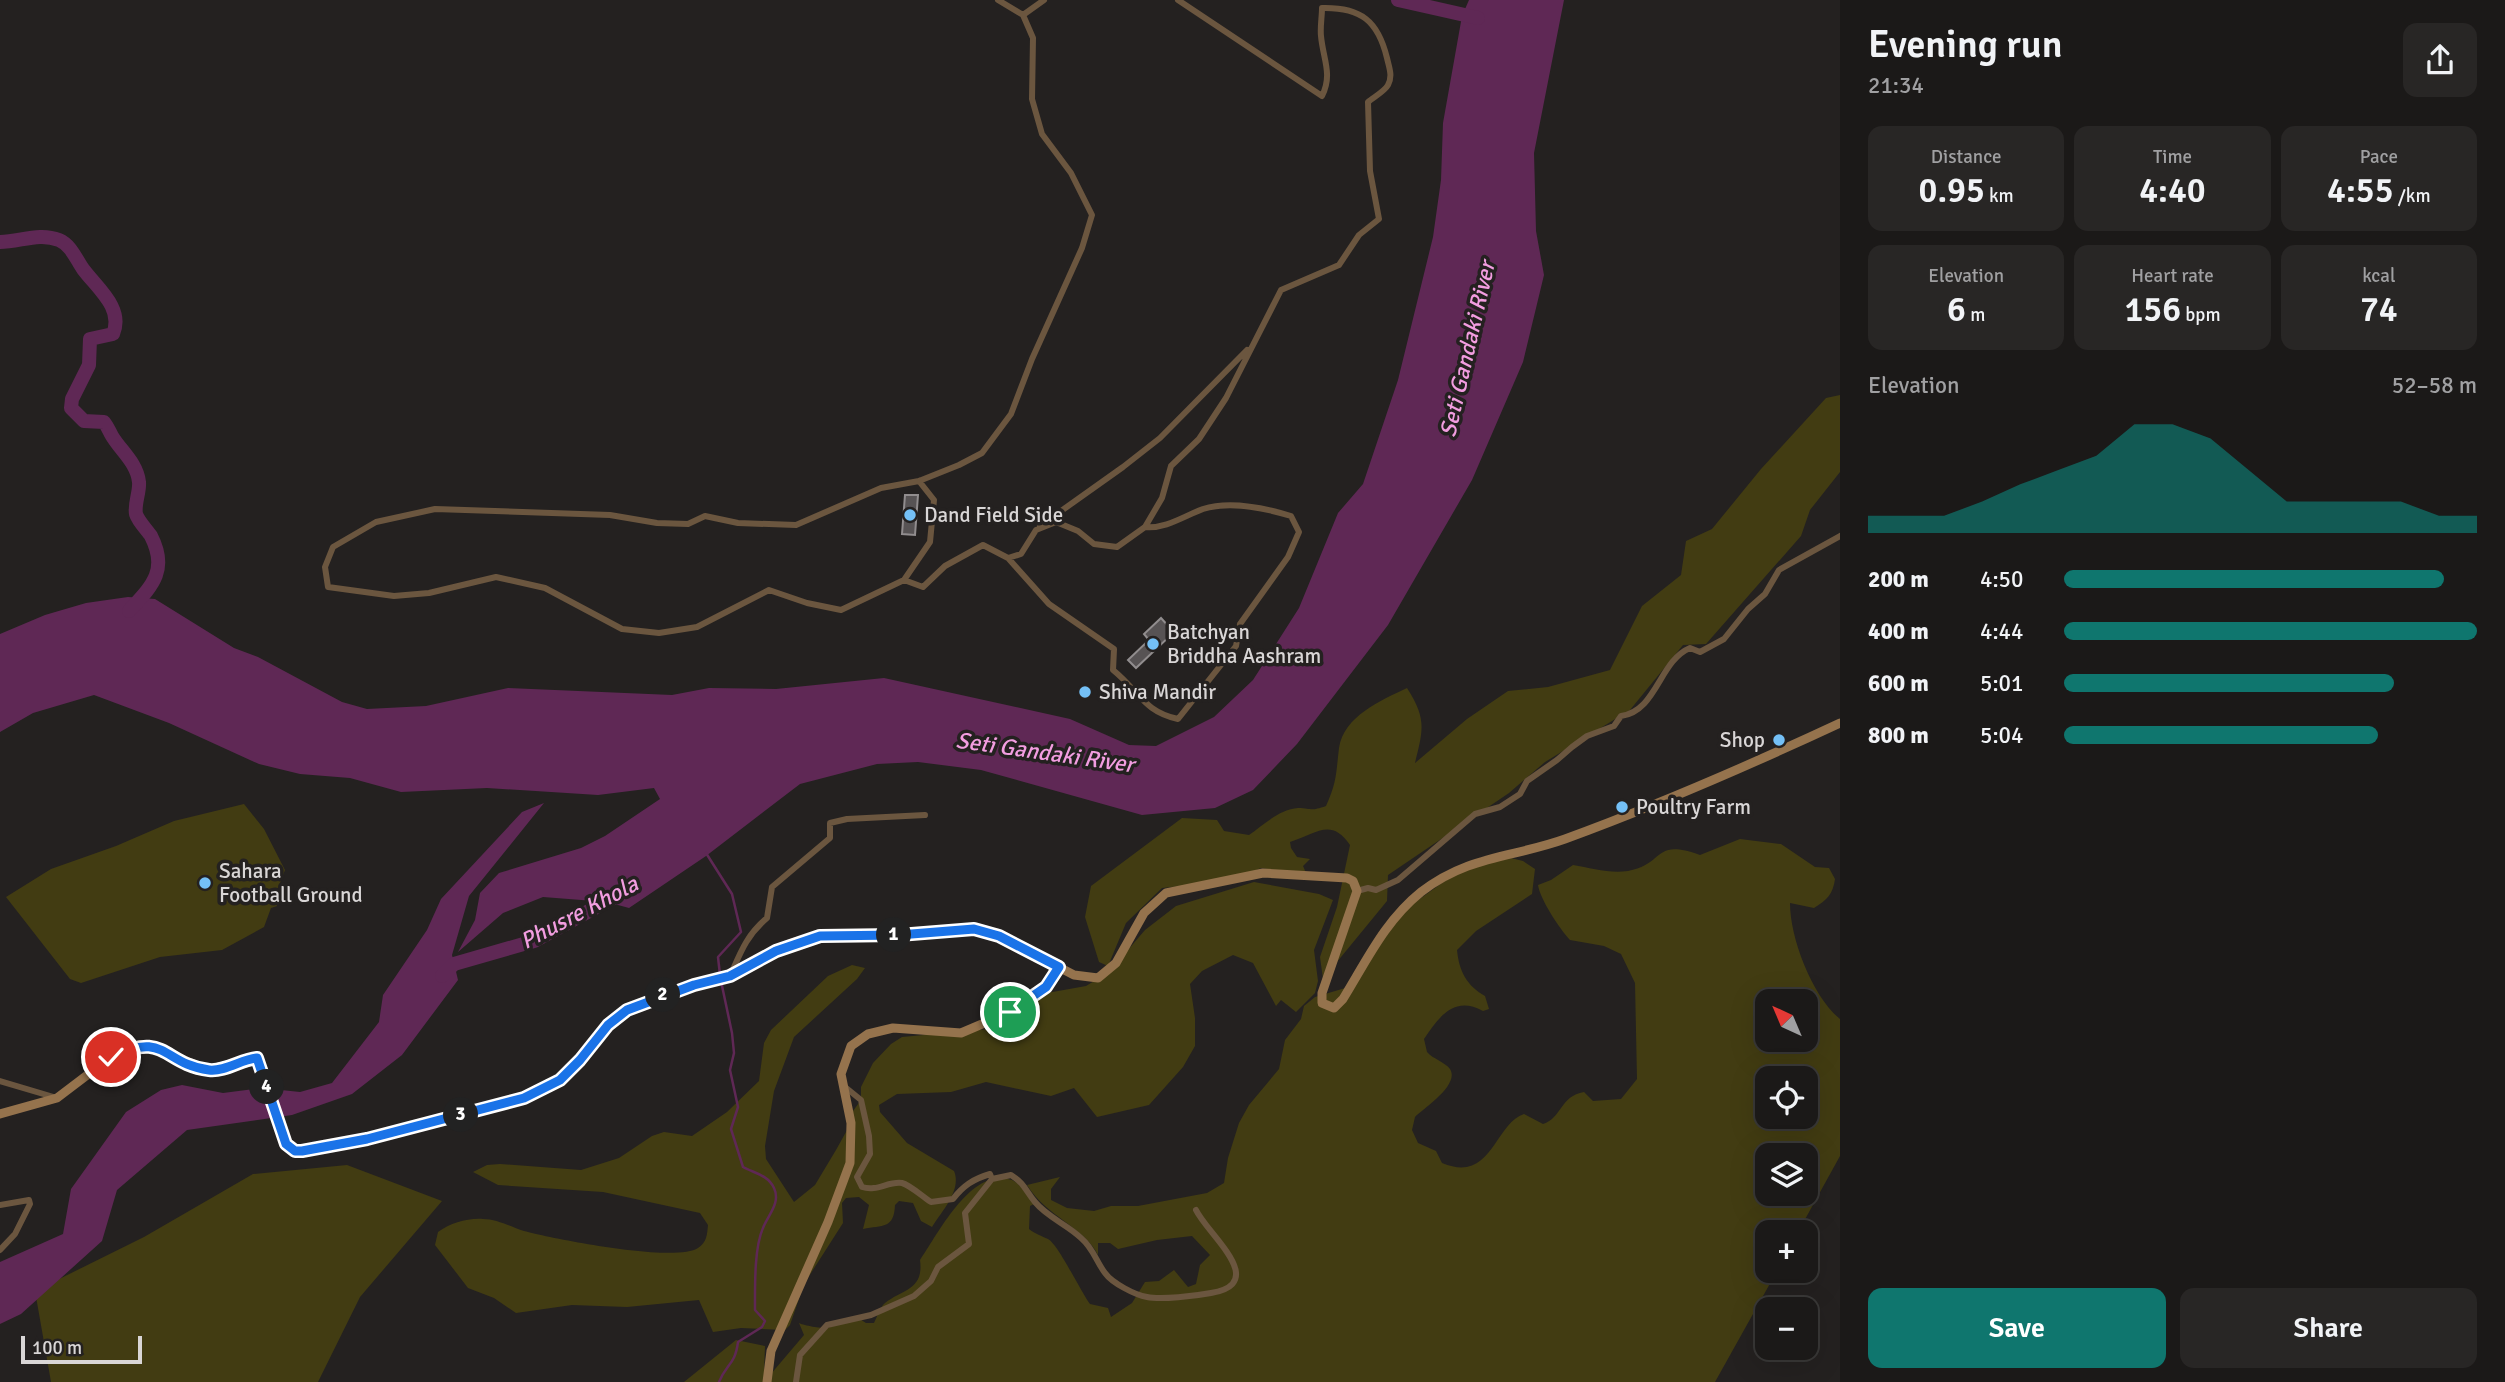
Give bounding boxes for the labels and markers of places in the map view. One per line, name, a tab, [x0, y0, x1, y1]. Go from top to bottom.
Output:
place label: Dand Field Side	[924, 502, 1063, 528]
marker: Dand Field Side	[902, 507, 918, 523]
place label: Batchyan Briddha Aashram	[1167, 619, 1321, 669]
marker: Batchyan Briddha Aashram	[1145, 636, 1161, 652]
place label: Shiva Mandir	[1099, 679, 1216, 705]
marker: Shiva Mandir	[1077, 684, 1093, 700]
place label: Shop	[1720, 727, 1765, 753]
marker: Shop	[1771, 732, 1787, 748]
place label: Poultry Farm	[1636, 794, 1751, 820]
marker: Poultry Farm	[1614, 799, 1630, 815]
place label: Sahara Football Ground	[219, 858, 363, 908]
marker: Sahara Football Ground	[197, 875, 213, 891]
pin: 1	[876, 918, 912, 953]
pin: 2	[646, 978, 680, 1012]
pin	[980, 982, 1040, 1042]
pin	[81, 1027, 141, 1087]
pin: 4	[250, 1070, 284, 1104]
pin: 3	[444, 1098, 478, 1132]

